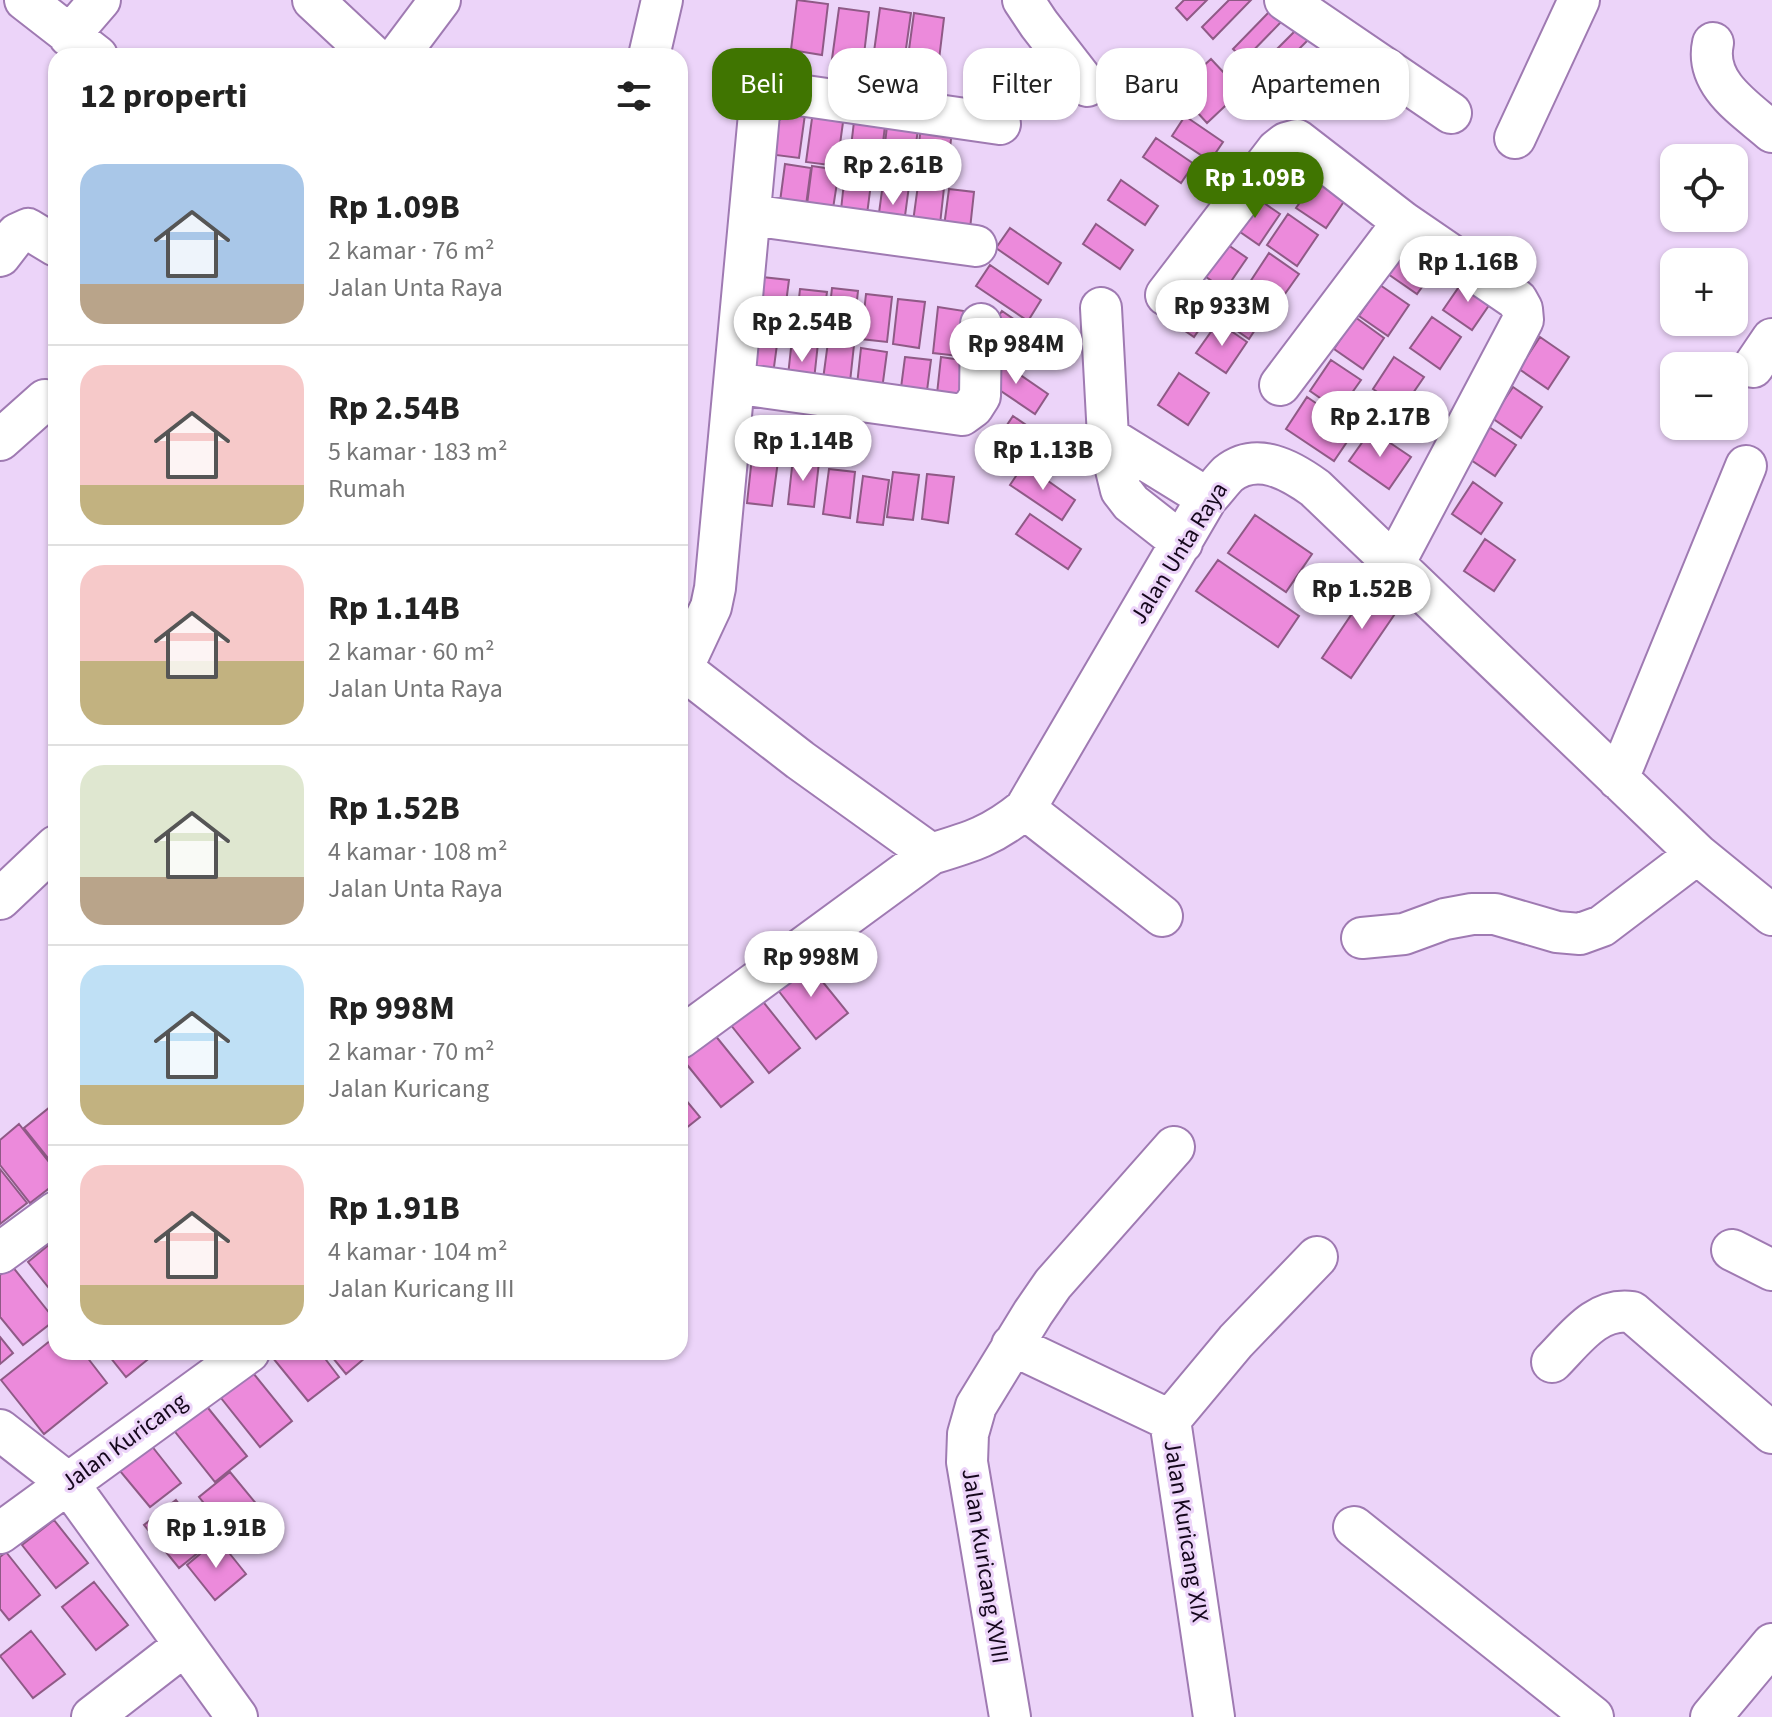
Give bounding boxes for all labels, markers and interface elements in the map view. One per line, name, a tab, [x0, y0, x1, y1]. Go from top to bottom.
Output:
chip: Beli	[712, 48, 812, 120]
chip: Sewa	[828, 48, 947, 120]
chip: Filter	[963, 48, 1080, 120]
chip: Baru	[1096, 48, 1207, 120]
chip: Apartemen	[1223, 48, 1409, 120]
text: 12 properti	[80, 72, 247, 121]
icon: filters	[612, 74, 656, 118]
pin: Rp 2.61B	[810, 139, 976, 207]
map controls	[1660, 144, 1748, 440]
button: locate	[1660, 144, 1748, 232]
text: Rp 2.61B	[843, 146, 943, 183]
pin: Rp 1.09B	[1172, 152, 1338, 220]
text: Rp 1.09B	[1205, 159, 1305, 196]
text: Rp 1.09B	[328, 183, 460, 232]
icon: home	[144, 196, 240, 292]
text: 2 kamar · 76 m²	[328, 232, 495, 269]
pin: Rp 1.16B	[1385, 236, 1551, 304]
text: Rp 1.16B	[1418, 243, 1518, 280]
button: +	[1660, 248, 1748, 336]
text: Jalan Unta Raya	[328, 269, 503, 306]
pin: Rp 933M	[1148, 280, 1296, 348]
text: Rp 933M	[1173, 287, 1271, 324]
pin: Rp 2.54B	[719, 296, 885, 364]
text: Rp 2.54B	[752, 303, 852, 340]
pin: Rp 984M	[942, 318, 1090, 386]
text: Rp 984M	[967, 325, 1065, 362]
button: −	[1660, 352, 1748, 440]
text: Rp 2.54B	[328, 384, 460, 433]
pin: Rp 2.17B	[1297, 391, 1463, 459]
icon: home	[144, 397, 240, 493]
text: Rp 2.17B	[1330, 398, 1430, 435]
pin: Rp 1.14B	[720, 415, 886, 483]
text: Rp 1.14B	[753, 422, 853, 459]
pin: Rp 1.13B	[960, 424, 1126, 492]
text: Rp 1.13B	[993, 431, 1093, 468]
text: 5 kamar · 183 m²	[328, 433, 507, 470]
text: Rumah	[328, 470, 406, 507]
street label: Jalan Unta Raya	[1121, 475, 1237, 631]
pin: Rp 1.52B	[1279, 563, 1445, 631]
text: Rp 1.52B	[1312, 570, 1412, 607]
text: Rp 1.14B	[328, 584, 460, 633]
icon: home	[144, 597, 240, 693]
text: 2 kamar · 60 m²	[328, 633, 495, 670]
text: Jalan Unta Raya	[328, 670, 503, 707]
text: Rp 1.52B	[328, 784, 460, 833]
icon: home	[144, 797, 240, 893]
text: 4 kamar · 108 m²	[328, 833, 507, 870]
text: Jalan Unta Raya	[328, 870, 503, 907]
pin: Rp 998M	[737, 931, 885, 999]
text: Rp 998M	[762, 938, 860, 975]
text: Rp 998M	[328, 984, 455, 1033]
icon: home	[144, 997, 240, 1093]
text: 2 kamar · 70 m²	[328, 1033, 495, 1070]
text: Jalan Kuricang	[328, 1070, 489, 1107]
text: Rp 1.91B	[328, 1184, 460, 1233]
icon: home	[144, 1197, 240, 1293]
text: 4 kamar · 104 m²	[328, 1233, 507, 1270]
text: Jalan Kuricang III	[328, 1270, 515, 1307]
street label: Jalan Kuricang	[54, 1384, 194, 1500]
street label: Jalan Kuricang XIX	[1154, 1437, 1218, 1625]
street label: Jalan Kuricang XVIII	[952, 1466, 1018, 1666]
pin: Rp 1.91B	[133, 1502, 299, 1570]
text: Rp 1.91B	[166, 1509, 266, 1546]

